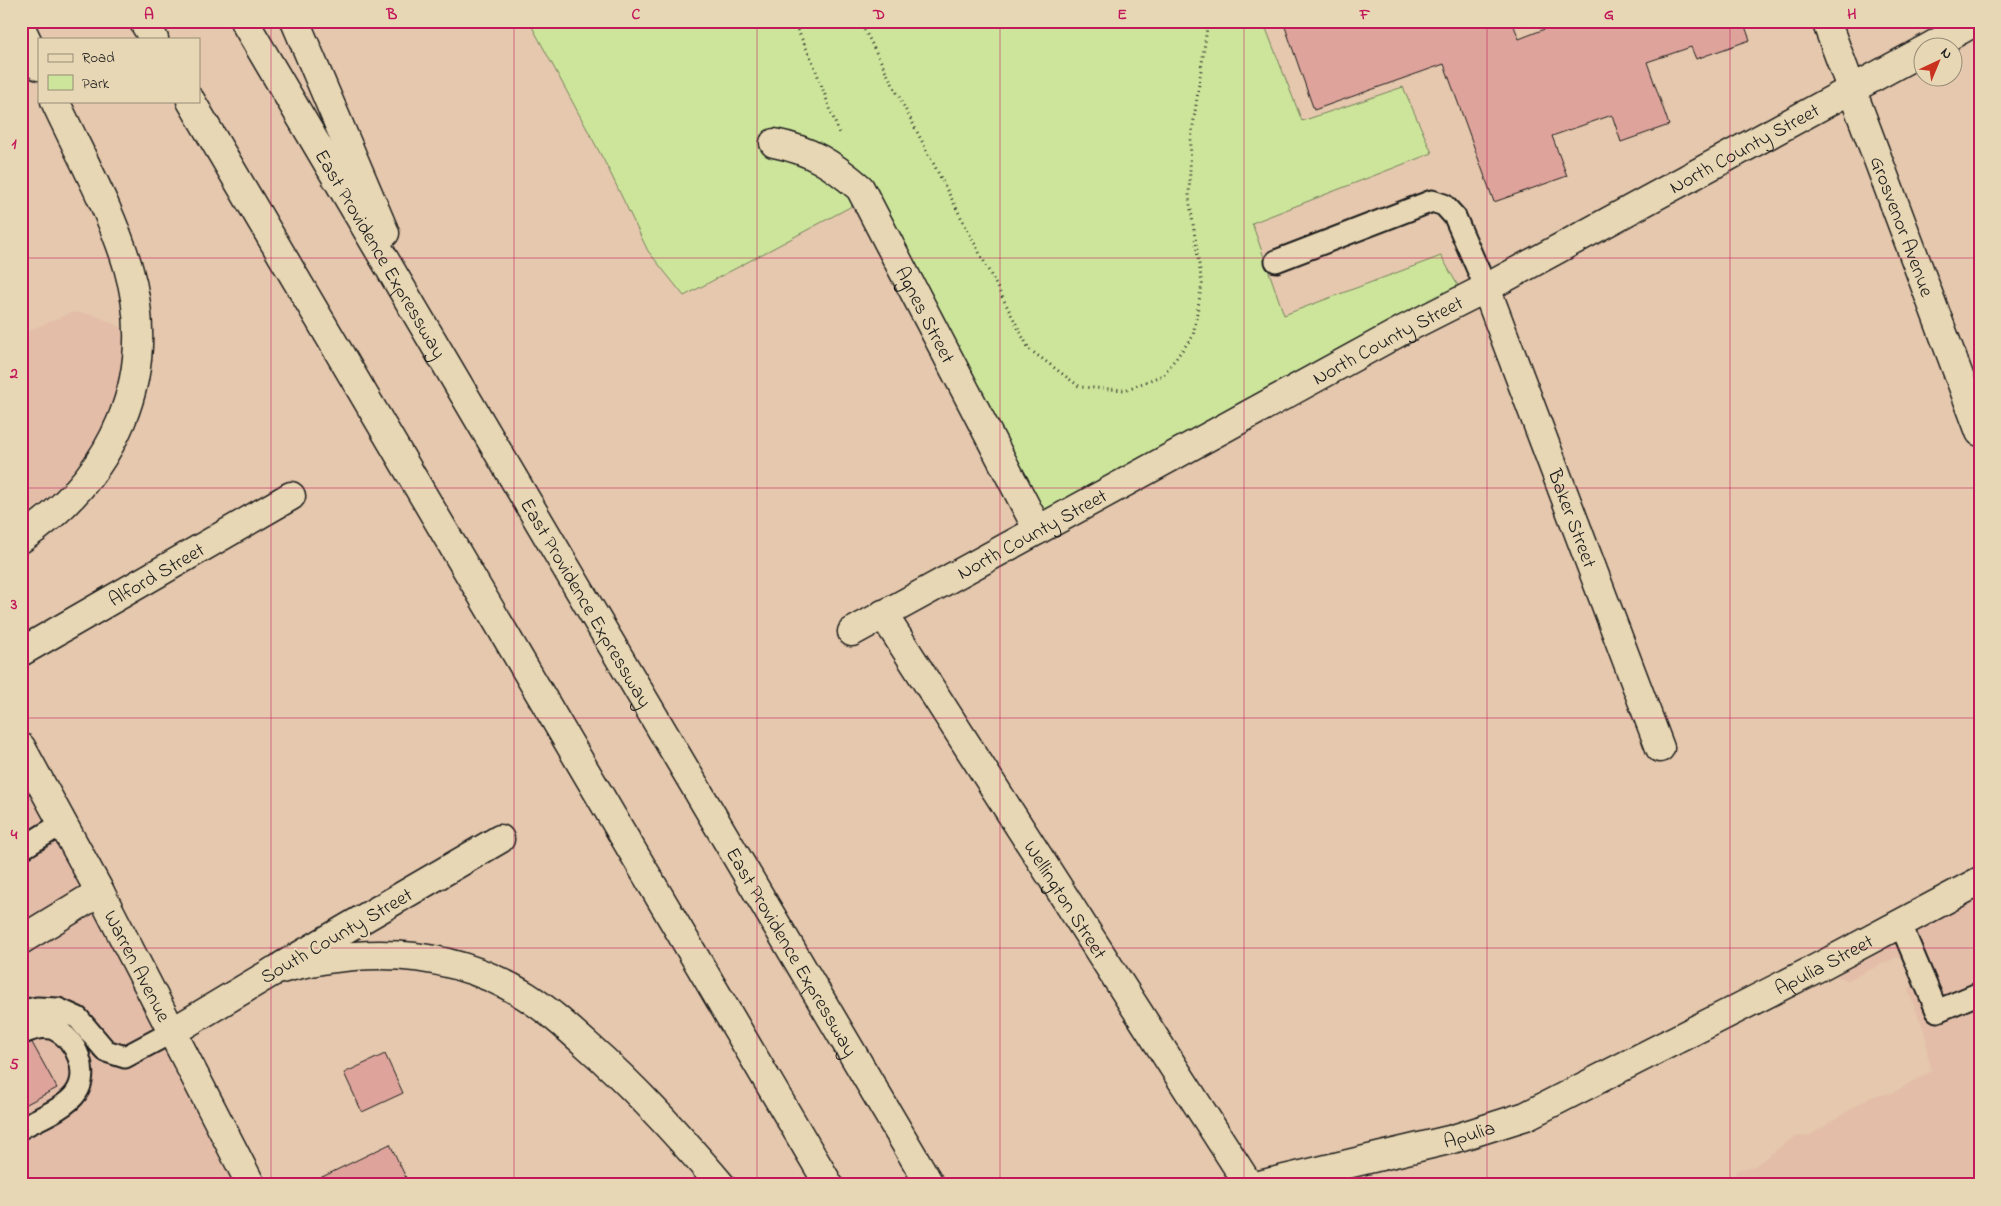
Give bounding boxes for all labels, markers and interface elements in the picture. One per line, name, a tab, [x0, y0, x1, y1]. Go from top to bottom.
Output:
text: A	[144, 3, 154, 27]
text: B	[386, 3, 398, 27]
text: C	[632, 3, 641, 27]
text: D	[872, 3, 885, 27]
text: E	[1117, 3, 1127, 27]
text: F	[1359, 3, 1371, 27]
text: G	[1604, 3, 1614, 27]
text: H	[1847, 3, 1857, 27]
legend	[38, 38, 200, 102]
north arrow	[1914, 38, 1964, 88]
text: N	[1935, 43, 1957, 65]
text: Road	[82, 47, 115, 69]
text: Park	[82, 73, 110, 95]
street label: North County Street	[1665, 97, 1826, 203]
text: 1	[11, 132, 17, 156]
street label: East Providence Expressway	[306, 145, 452, 365]
street label: Grosvenor Avenue	[1861, 153, 1940, 301]
street label: Agnes Street	[886, 262, 961, 370]
street label: North County Street	[1308, 290, 1469, 394]
text: 2	[9, 362, 18, 386]
street label: Baker Street	[1538, 464, 1603, 573]
street label: North County Street	[953, 483, 1114, 589]
street label: East Providence Expressway	[511, 494, 658, 714]
street label: Alford Street	[104, 537, 211, 615]
text: 3	[10, 593, 18, 617]
text: 4	[10, 823, 18, 847]
street label: Wellington Street	[1015, 836, 1113, 966]
street label: East Providence Expressway	[717, 843, 863, 1063]
street label: South County Street	[256, 882, 419, 993]
street label: Warren Avenue	[95, 906, 177, 1028]
street label: Apulia Street	[1770, 928, 1880, 1004]
text: 5	[9, 1053, 19, 1077]
street label: Apulia	[1441, 1115, 1499, 1158]

